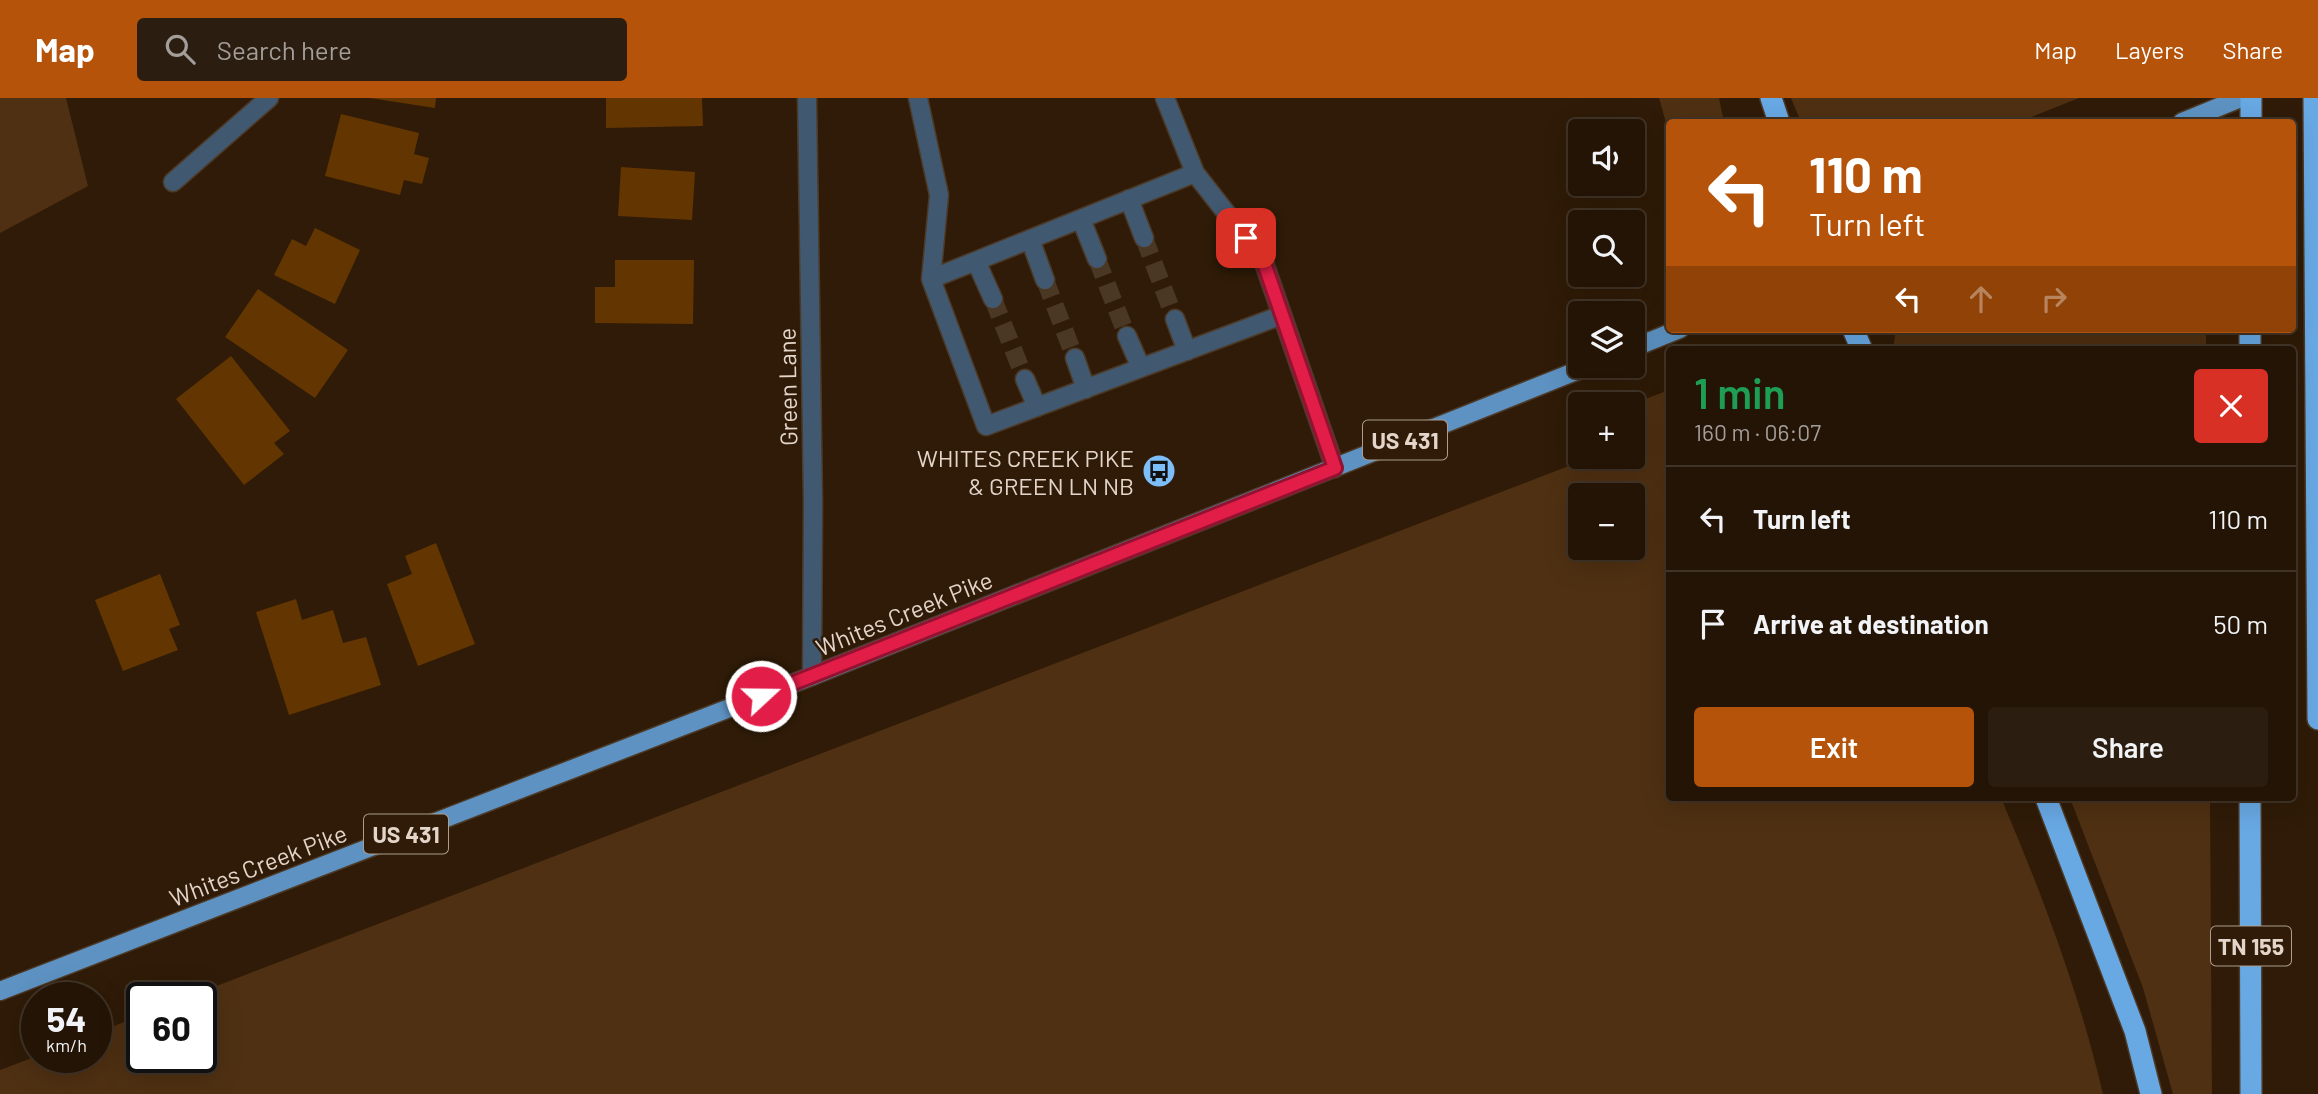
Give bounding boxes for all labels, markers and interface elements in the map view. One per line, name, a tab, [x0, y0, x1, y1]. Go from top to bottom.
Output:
search box	[137, 18, 627, 81]
text: Map	[35, 29, 95, 69]
icon: search	[161, 30, 199, 68]
text: Search here	[217, 34, 352, 65]
text: Map	[2034, 35, 2077, 64]
text: Layers	[2115, 35, 2184, 64]
text: Share	[2222, 35, 2283, 64]
map controls	[1568, 119, 1645, 560]
button: sound	[1568, 119, 1645, 196]
text: 110 m	[1809, 144, 1923, 203]
icon: left	[1694, 147, 1785, 238]
text: Turn left	[1809, 204, 1926, 242]
pin	[1216, 208, 1276, 268]
button: search	[1568, 210, 1645, 287]
icon: arrive	[1227, 219, 1265, 257]
icon: left	[1889, 280, 1927, 318]
icon: ahead	[1962, 280, 2000, 318]
icon: right	[2035, 280, 2073, 318]
button: layers	[1568, 301, 1645, 378]
street label: Green Lane	[771, 328, 803, 446]
text: 1 min	[1694, 367, 1786, 417]
button: close	[2194, 369, 2268, 443]
button: +	[1568, 392, 1645, 469]
text: 160 m · 06:07	[1694, 418, 1821, 446]
road number: US 431	[1363, 420, 1447, 460]
place label: WHITES CREEK PIKE & GREEN LN NB	[917, 443, 1134, 500]
bus stop icon: WHITES CREEK PIKE & GREEN LN NB	[1140, 452, 1178, 490]
button: −	[1568, 483, 1645, 560]
icon: left	[1694, 500, 1732, 538]
text: Turn left	[1753, 503, 1851, 534]
text: 110 m	[2208, 503, 2268, 534]
street label: Whites Creek Pike	[812, 564, 996, 662]
icon: arrive	[1694, 605, 1732, 643]
text: Arrive at destination	[1753, 608, 1989, 639]
text: 50 m	[2213, 608, 2268, 639]
position arrow	[724, 659, 798, 733]
button: Exit	[1694, 707, 1974, 787]
button: Share	[1988, 707, 2268, 787]
road number: US 431	[364, 814, 448, 854]
street label: Whites Creek Pike	[165, 818, 351, 912]
road number: TN 155	[2211, 926, 2291, 966]
speed limit sign: 60	[126, 982, 217, 1073]
text: 54	[46, 997, 87, 1039]
text: km/h	[46, 1034, 87, 1056]

